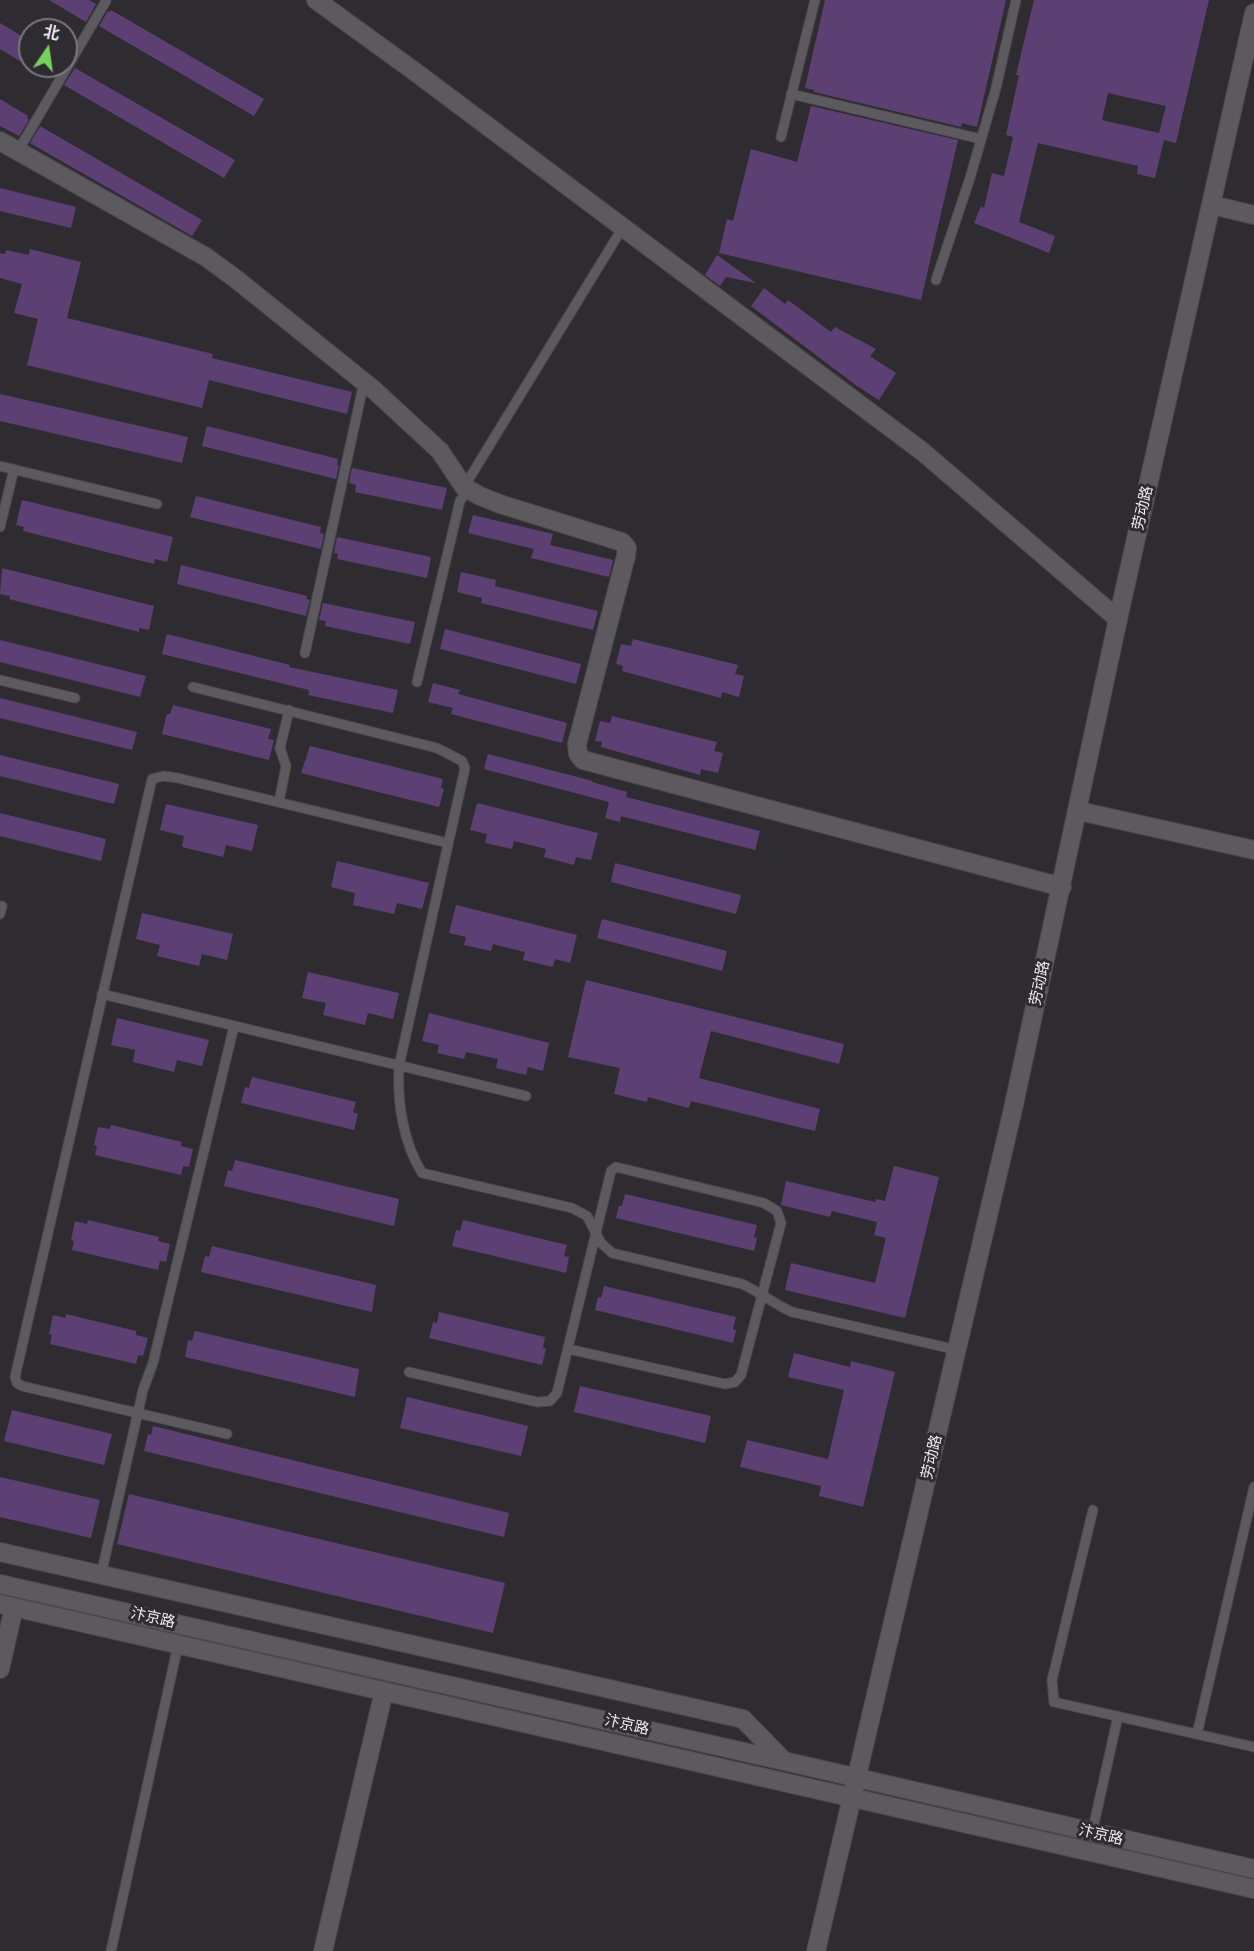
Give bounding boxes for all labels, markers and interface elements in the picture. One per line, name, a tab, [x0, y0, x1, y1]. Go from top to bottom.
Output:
north arrow	[18, 18, 78, 78]
text: 北	[42, 21, 62, 44]
street label: 劳动路	[1129, 484, 1157, 532]
street label: 劳动路	[1027, 959, 1053, 1007]
street label: 劳动路	[918, 1433, 946, 1481]
street label: 汴京路	[129, 1604, 177, 1632]
street label: 汴京路	[603, 1711, 651, 1739]
street label: 汴京路	[1077, 1821, 1125, 1849]

